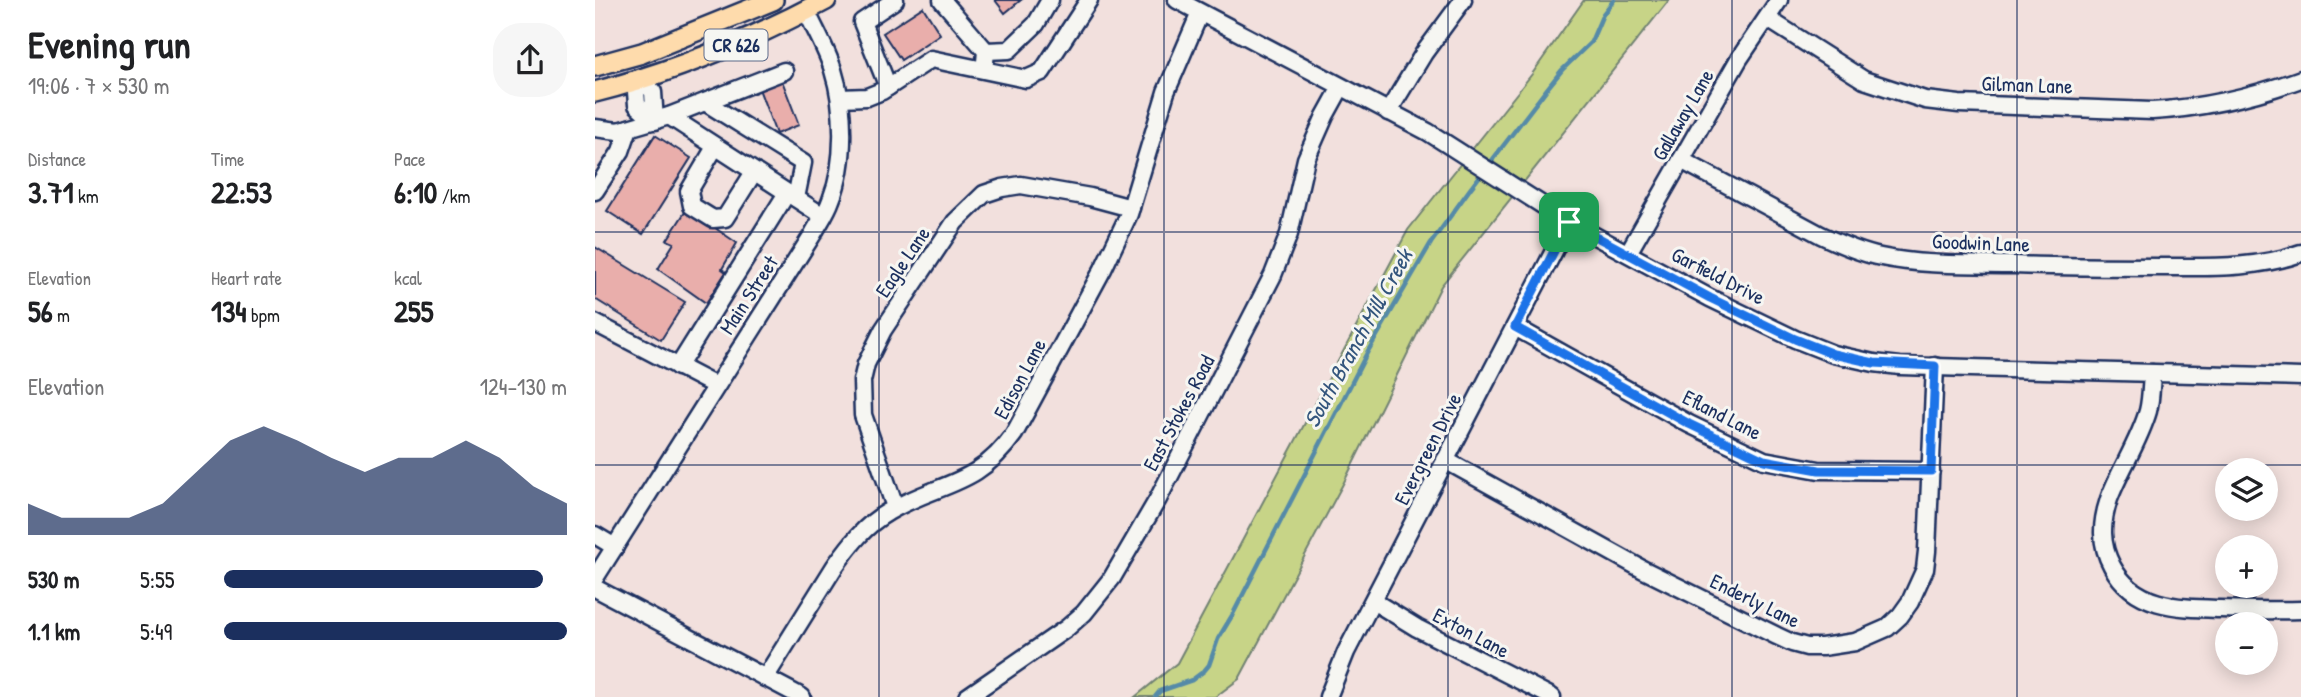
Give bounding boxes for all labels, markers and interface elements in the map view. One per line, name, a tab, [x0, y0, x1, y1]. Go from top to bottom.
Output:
text: Evening run	[28, 18, 191, 70]
button: share	[493, 23, 567, 97]
road number: CR 626	[705, 30, 767, 60]
street label: Gallaway Lane	[1645, 64, 1720, 166]
street label: Gilman Lane	[1981, 68, 2073, 101]
text: 19:06 · 7 × 530 m	[28, 70, 169, 101]
text: Distance	[28, 146, 86, 172]
text: Time	[211, 146, 245, 172]
text: Pace	[394, 146, 426, 172]
text: 3.71	[28, 172, 74, 212]
text: 22:53	[211, 172, 272, 212]
text: 6:10	[394, 172, 437, 212]
text: km	[74, 183, 99, 209]
text: /km	[437, 183, 470, 209]
pin	[1539, 192, 1599, 252]
icon: arrive	[1550, 203, 1588, 241]
street label: Eagle Lane	[868, 221, 937, 303]
street label: Goodwin Lane	[1932, 226, 2030, 259]
street label: Garfield Drive	[1667, 240, 1770, 311]
water label: South Branch Mill Creek	[1296, 241, 1421, 432]
street label: Main Street	[712, 249, 785, 340]
text: Elevation	[28, 265, 91, 291]
text: Heart rate	[211, 265, 282, 291]
text: kcal	[394, 265, 422, 291]
text: 56	[28, 291, 53, 331]
text: 134	[211, 291, 247, 331]
text: 255	[394, 291, 433, 331]
text: m	[53, 302, 70, 328]
text: bpm	[247, 302, 280, 328]
street label: Edison Lane	[986, 334, 1053, 424]
street label: East Stokes Road	[1136, 350, 1221, 476]
text: Elevation	[28, 371, 104, 402]
text: 124–130 m	[480, 371, 567, 402]
street label: Efland Lane	[1678, 382, 1767, 447]
street label: Evergreen Drive	[1387, 388, 1468, 510]
map controls	[2215, 458, 2278, 675]
button: layers	[2215, 458, 2278, 521]
button: +	[2215, 535, 2278, 598]
text: 530 m	[28, 564, 79, 595]
text: 5:55	[140, 564, 175, 595]
street label: Enderly Lane	[1705, 566, 1805, 635]
street label: Exton Lane	[1428, 600, 1515, 665]
button: −	[2215, 612, 2278, 675]
text: 1.1 km	[28, 616, 80, 647]
text: 5:49	[140, 616, 172, 647]

